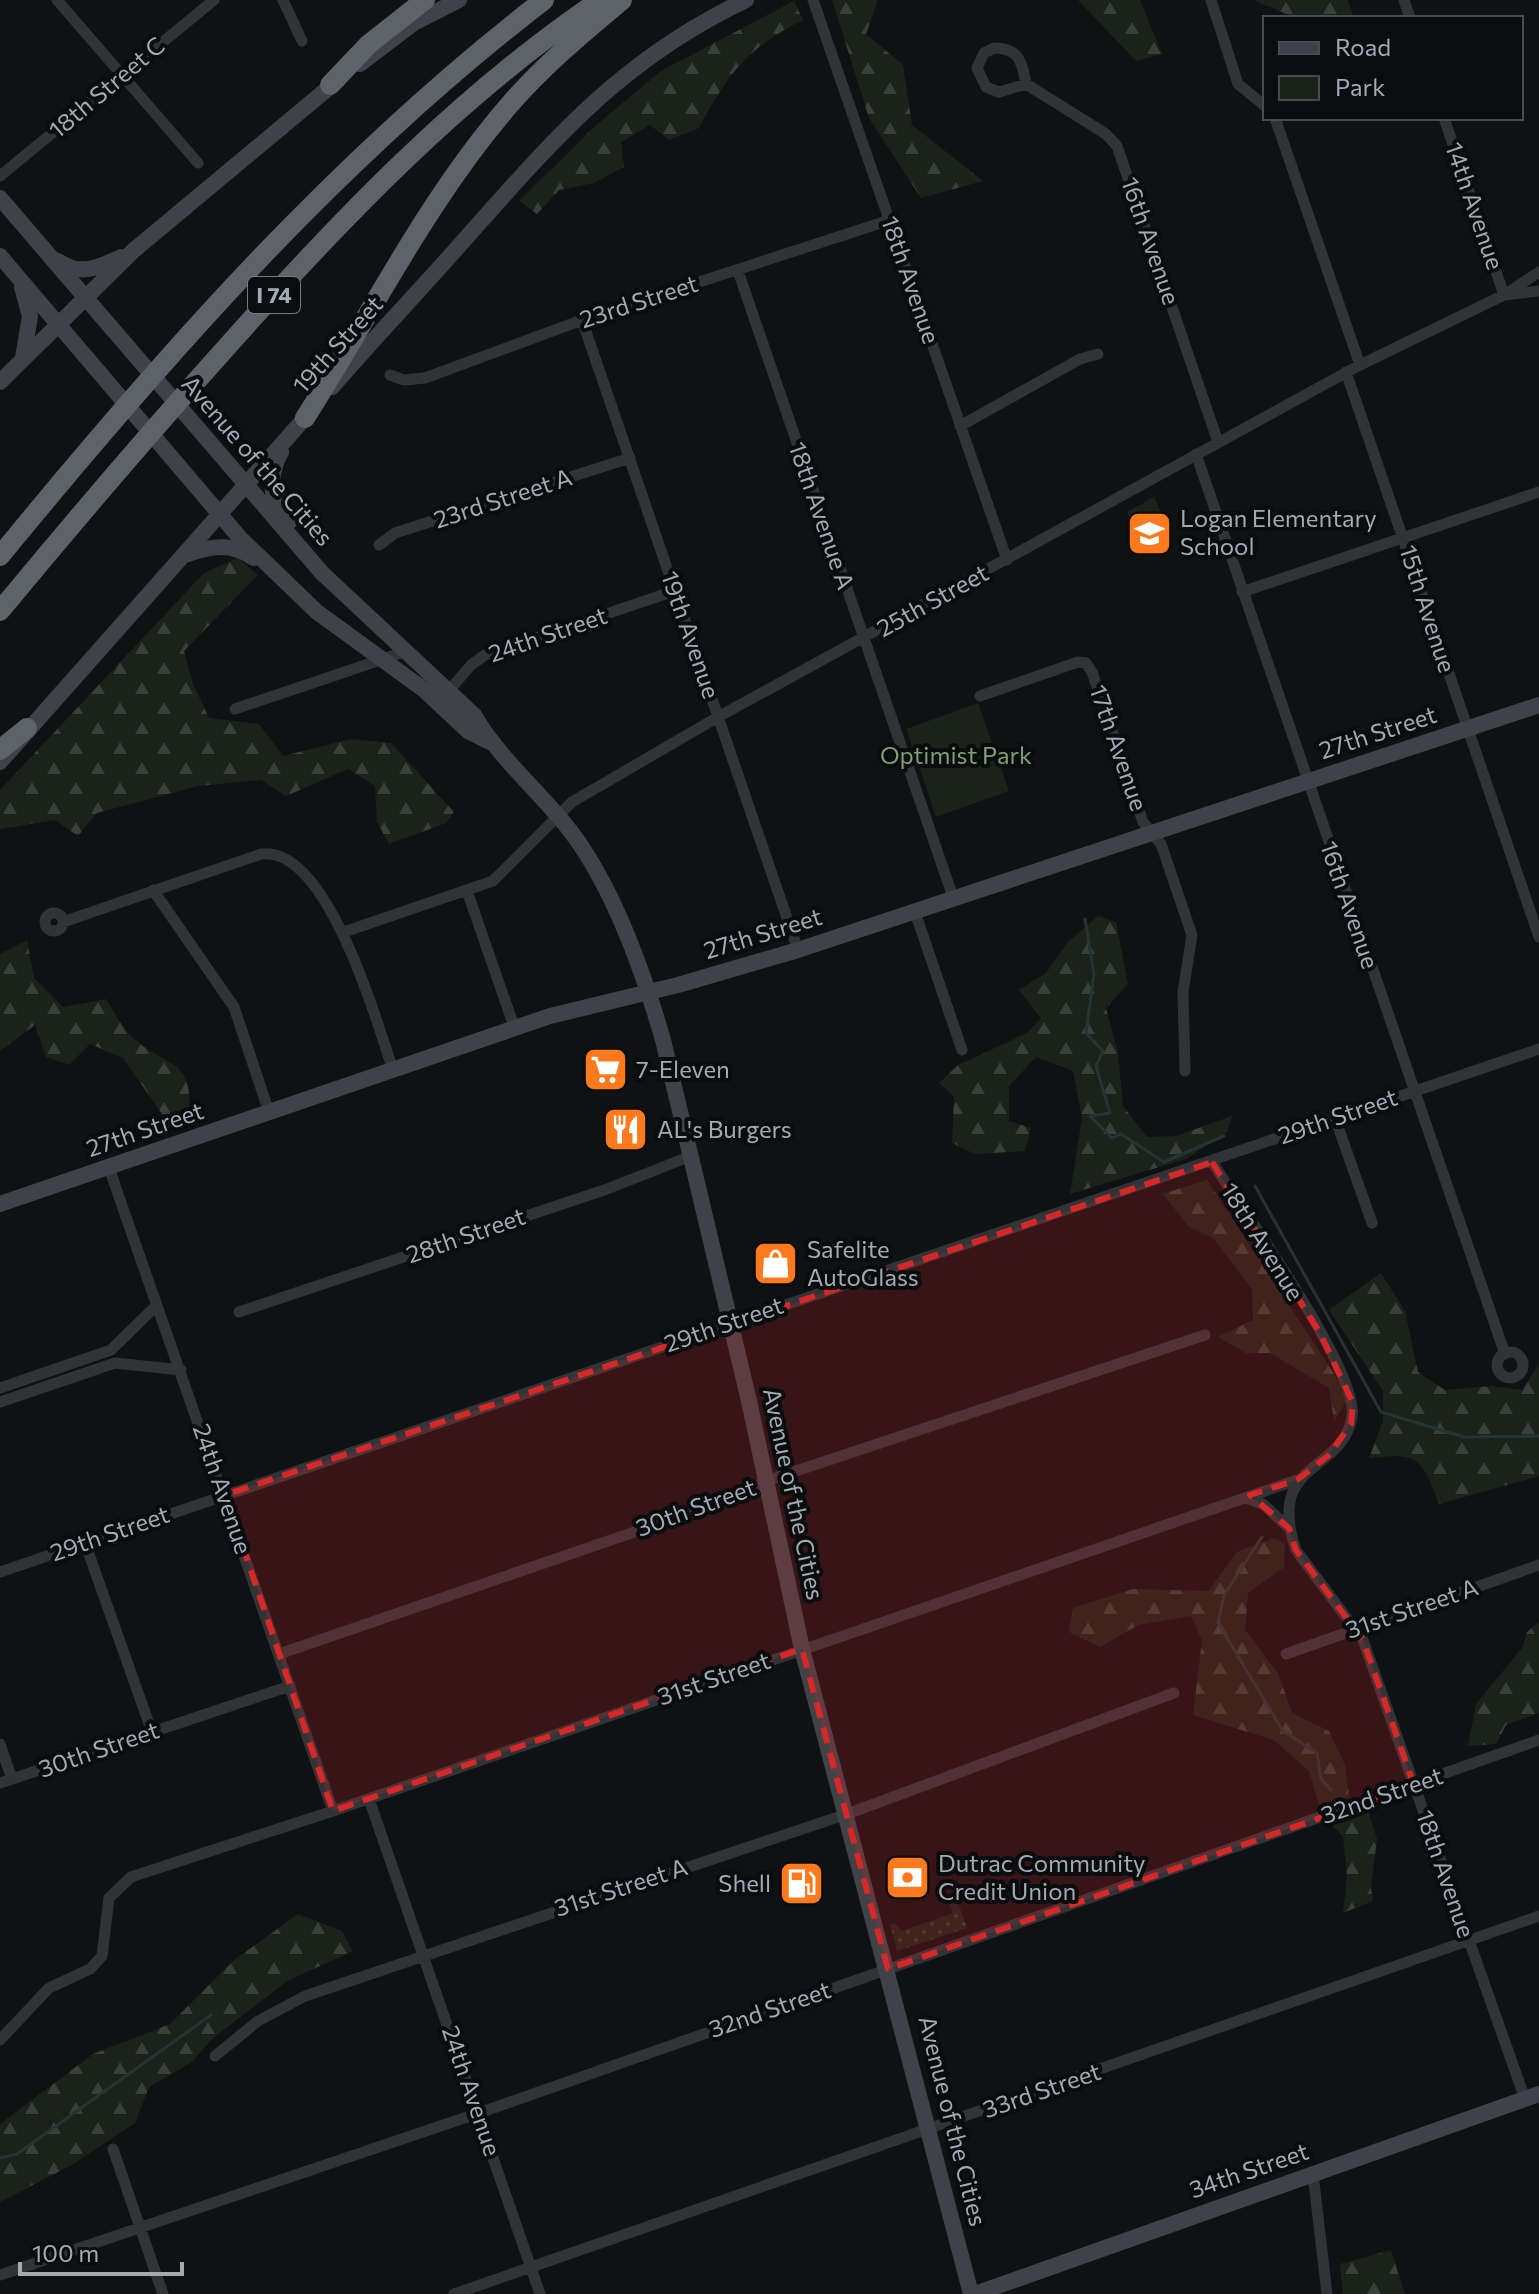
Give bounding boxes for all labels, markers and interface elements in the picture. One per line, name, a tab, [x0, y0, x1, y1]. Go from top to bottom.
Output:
legend	[1263, 16, 1523, 120]
street label: 18th Street C	[42, 30, 170, 144]
text: Road	[1335, 32, 1391, 61]
text: Park	[1335, 72, 1385, 101]
street label: 14th Avenue	[1440, 138, 1511, 273]
street label: 16th Avenue	[1116, 173, 1187, 308]
street label: 18th Avenue	[876, 212, 947, 347]
street label: 23rd Street	[576, 268, 701, 333]
road number: I 74	[248, 277, 300, 313]
street label: 19th Street	[286, 289, 388, 399]
street label: Avenue of the Cities	[176, 369, 340, 551]
street label: 18th Avenue A	[784, 438, 861, 593]
street label: 23rd Street A	[430, 462, 575, 534]
place label: Logan Elementary School	[1180, 503, 1377, 560]
school or university icon: Logan Elementary School	[1125, 509, 1173, 557]
street label: 15th Avenue	[1394, 541, 1463, 676]
street label: 25th Street	[871, 557, 993, 642]
street label: 19th Avenue	[656, 567, 727, 702]
street label: 24th Street	[484, 600, 611, 667]
street label: 17th Avenue	[1084, 681, 1154, 814]
street label: 27th Street	[1315, 699, 1440, 764]
park label: Optimist Park	[880, 740, 1032, 769]
street label: 16th Avenue	[1315, 837, 1386, 972]
street label: 27th Street	[700, 901, 825, 964]
supermarket icon: 7-Eleven	[581, 1046, 629, 1094]
place label: 7-Eleven	[636, 1054, 730, 1083]
street label: 29th Street	[1274, 1082, 1401, 1149]
street label: 27th Street	[82, 1095, 207, 1162]
restaurant icon: AL's Burgers	[602, 1106, 650, 1154]
place label: AL's Burgers	[657, 1114, 792, 1143]
street label: 18th Avenue	[1216, 1177, 1311, 1305]
street label: 28th Street	[402, 1201, 529, 1268]
place label: Safelite AutoGlass	[807, 1234, 919, 1291]
shop icon: Safelite AutoGlass	[752, 1240, 800, 1288]
street label: 29th Street	[660, 1290, 787, 1357]
street label: Avenue of the Cities	[758, 1385, 831, 1602]
street label: 24th Avenue	[188, 1420, 259, 1557]
street label: 30th Street	[632, 1471, 759, 1542]
street label: 29th Street	[46, 1499, 173, 1566]
street label: 31st Street A	[1341, 1571, 1482, 1644]
street label: 31st Street	[653, 1645, 774, 1710]
street label: 30th Street	[35, 1714, 163, 1783]
street label: 32nd Street	[1317, 1760, 1446, 1829]
street label: 18th Avenue	[1411, 1806, 1482, 1941]
place label: Dutrac Community Credit Union	[938, 1848, 1146, 1905]
street label: 31st Street A	[550, 1851, 691, 1922]
bank icon: Dutrac Community Credit Union	[883, 1854, 931, 1902]
fuel station icon: Shell	[778, 1860, 826, 1908]
place label: Shell	[718, 1868, 771, 1897]
street label: 32nd Street	[705, 1974, 834, 2043]
street label: Avenue of the Cities	[913, 2012, 994, 2229]
street label: 24th Avenue	[437, 2022, 508, 2159]
street label: 33rd Street	[979, 2056, 1104, 2123]
street label: 34th Street	[1185, 2136, 1312, 2203]
scale bar	[20, 2226, 182, 2276]
text: 100 m	[32, 2238, 99, 2267]

